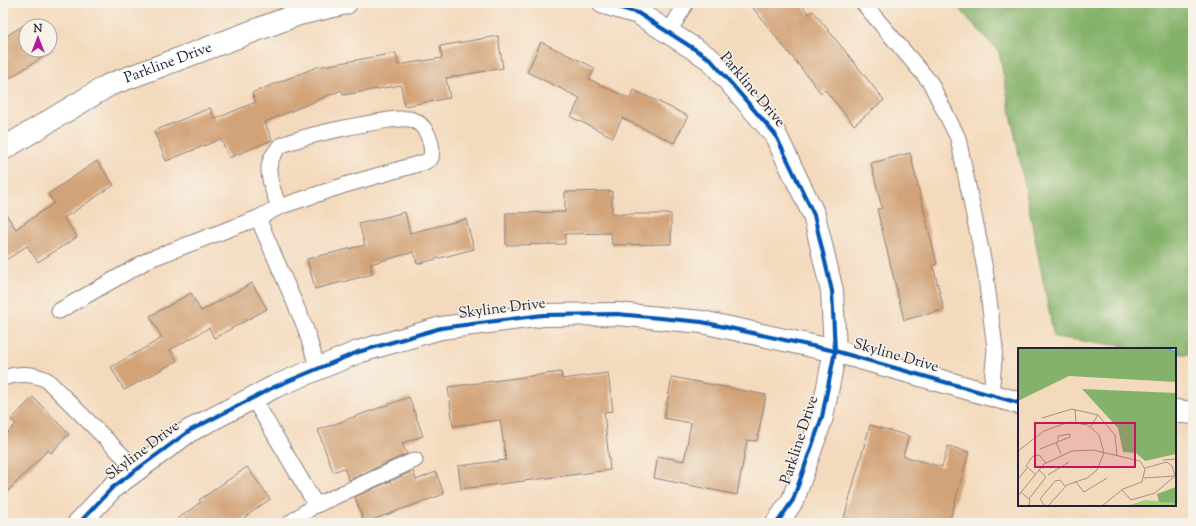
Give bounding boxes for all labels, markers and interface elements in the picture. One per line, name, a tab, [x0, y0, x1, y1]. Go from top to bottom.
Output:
north arrow	[18, 18, 58, 58]
text: N	[33, 21, 43, 37]
street label: Parkline Drive	[121, 37, 215, 89]
street label: Parkline Drive	[714, 48, 790, 132]
street label: Skyline Drive	[457, 293, 547, 325]
street label: Skyline Drive	[851, 334, 941, 378]
inset map	[1018, 348, 1176, 506]
street label: Parkline Drive	[776, 393, 824, 487]
street label: Skyline Drive	[102, 416, 184, 486]

